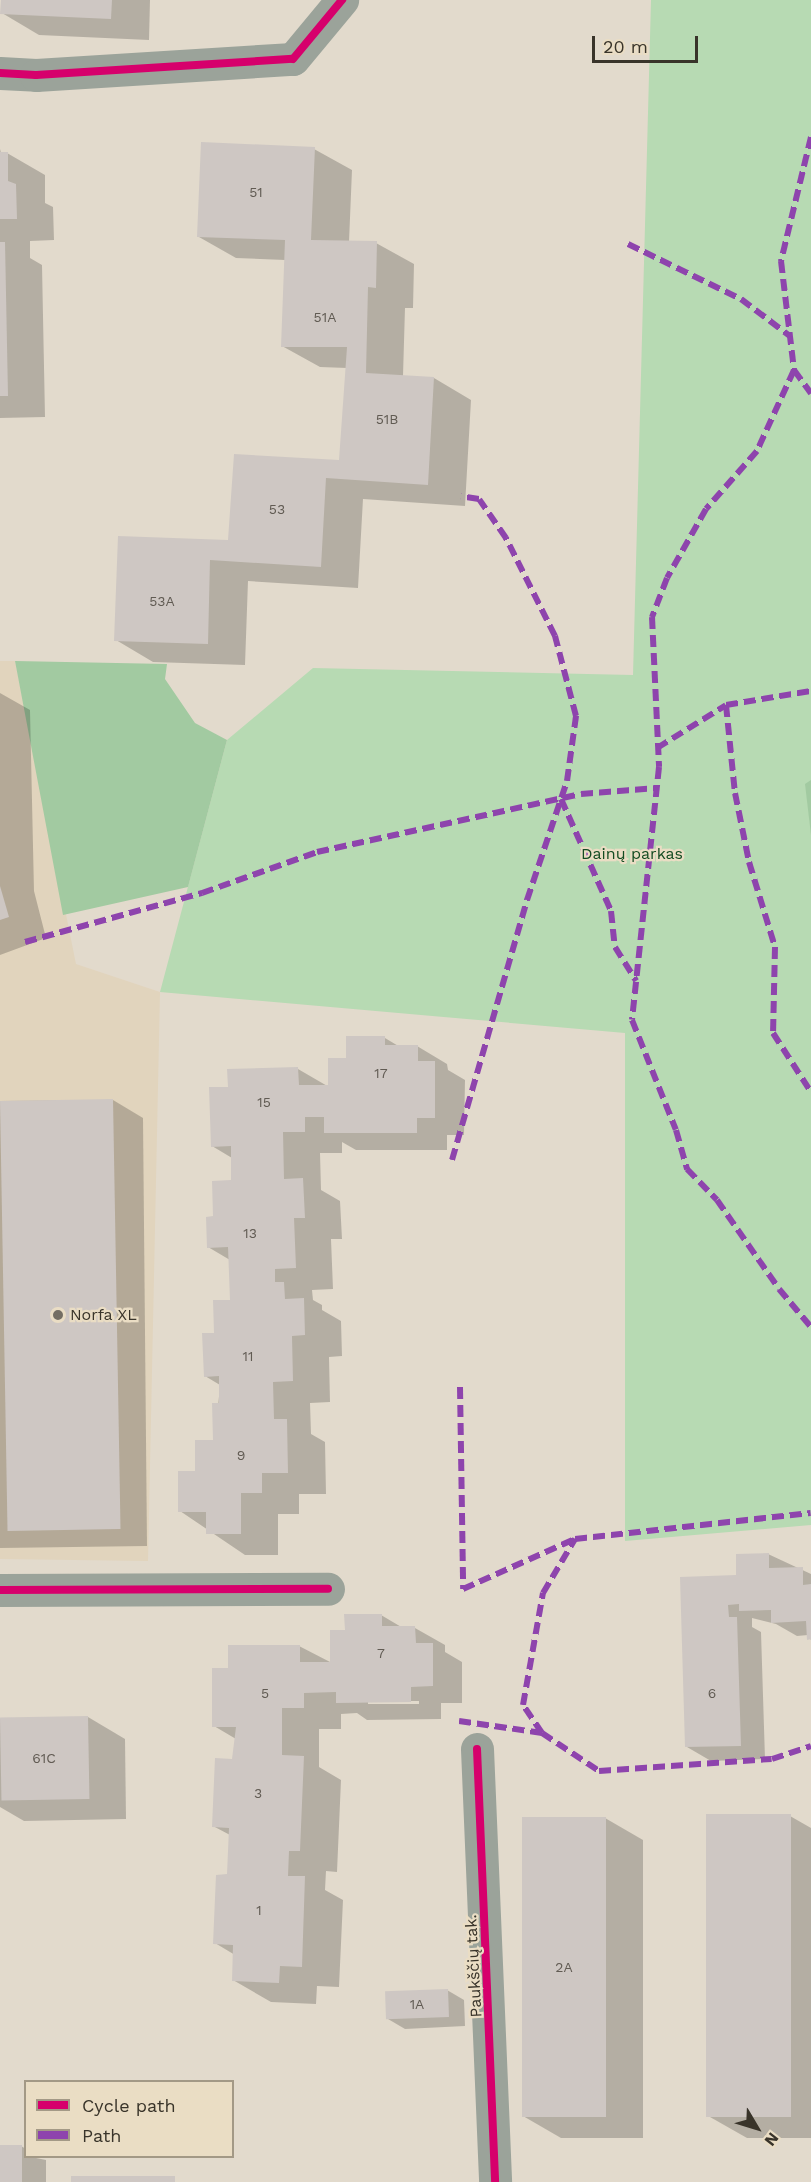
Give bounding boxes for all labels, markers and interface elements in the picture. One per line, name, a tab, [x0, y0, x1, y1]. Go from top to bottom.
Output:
scale bar	[595, 24, 702, 62]
text: 20 m	[603, 36, 648, 57]
house number: 51	[249, 184, 263, 200]
house number: 51A	[314, 309, 336, 325]
house number: 51B	[376, 411, 398, 427]
house number: 53	[269, 501, 285, 517]
house number: 53A	[149, 593, 175, 609]
park label: Dainų parkas	[581, 844, 683, 864]
house number: 17	[374, 1065, 388, 1081]
house number: 15	[257, 1094, 271, 1110]
house number: 13	[243, 1225, 257, 1241]
place label: Norfa XL	[70, 1305, 137, 1325]
marker: Norfa XL	[51, 1308, 65, 1322]
house number: 11	[243, 1348, 253, 1364]
house number: 9	[237, 1447, 245, 1463]
house number: 7	[377, 1645, 385, 1661]
house number: 5	[261, 1685, 269, 1701]
house number: 6	[708, 1685, 716, 1701]
house number: 61C	[32, 1750, 56, 1766]
house number: 3	[254, 1785, 262, 1801]
house number: 1	[256, 1902, 262, 1918]
street label: Paukščių tak.	[462, 1914, 486, 2018]
house number: 2A	[555, 1959, 573, 1975]
house number: 1A	[410, 1996, 424, 2012]
legend	[24, 2080, 234, 2158]
text: Cycle path	[82, 2095, 176, 2116]
north arrow	[727, 2098, 787, 2158]
text: Path	[82, 2125, 122, 2146]
text: N	[760, 2129, 783, 2150]

